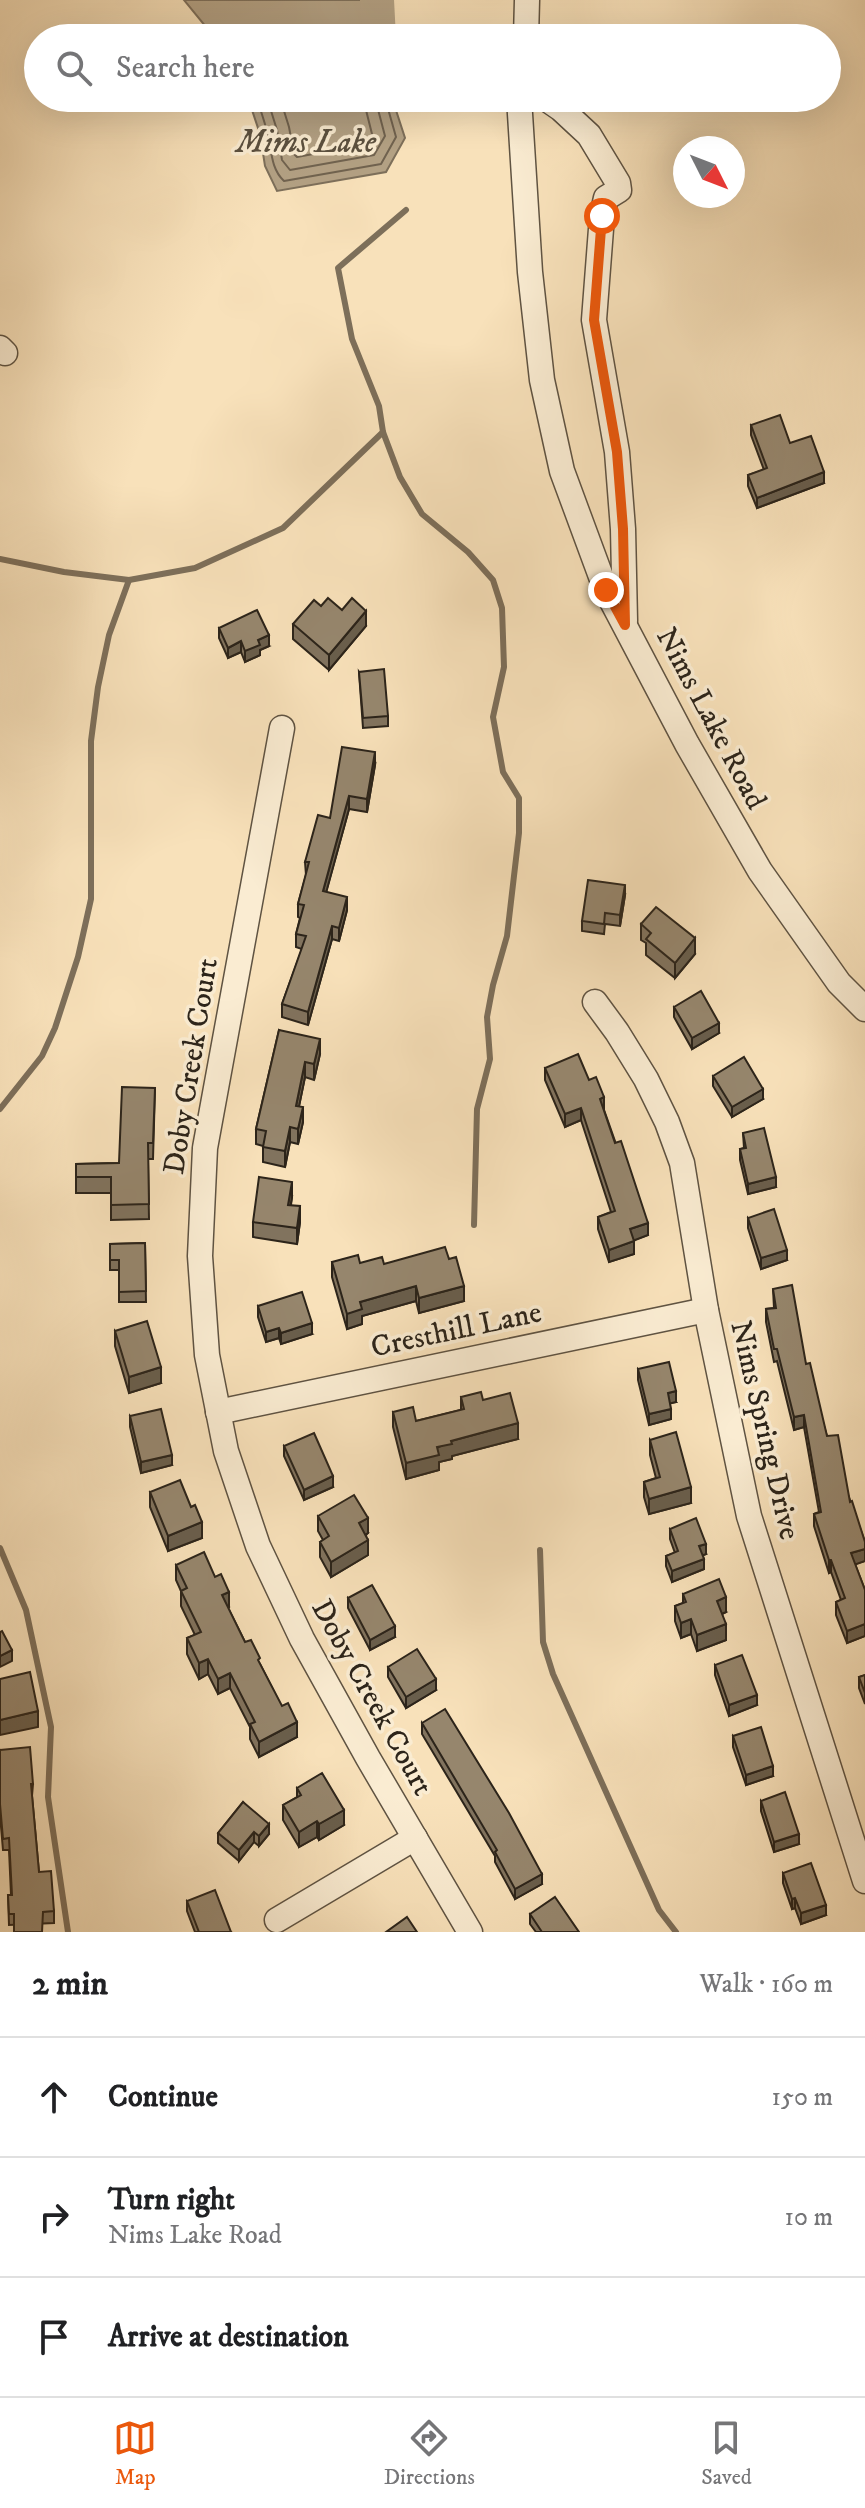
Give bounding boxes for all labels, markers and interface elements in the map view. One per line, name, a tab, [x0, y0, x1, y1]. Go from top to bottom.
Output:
search box	[24, 24, 841, 112]
icon: search	[52, 46, 96, 90]
text: Search here	[116, 50, 255, 87]
water label: Mims Lake	[234, 123, 377, 163]
north arrow	[673, 136, 745, 208]
route start	[584, 198, 620, 234]
route end	[588, 572, 624, 608]
street label: Nims Lake Road	[647, 621, 774, 816]
street label: Doby Creek Court	[156, 955, 227, 1177]
street label: Cresthill Lane	[368, 1294, 545, 1367]
street label: Nims Spring Drive	[721, 1317, 808, 1543]
street label: Doby Creek Court	[303, 1593, 441, 1802]
text: 2 min	[32, 1963, 108, 2005]
text: Walk · 160 m	[700, 1968, 833, 2001]
icon: ahead	[32, 2075, 76, 2119]
text: Continue	[108, 2079, 218, 2116]
text: 150 m	[772, 2081, 833, 2114]
text: Turn right	[108, 2182, 235, 2219]
icon: right	[32, 2195, 76, 2239]
text: 10 m	[784, 2201, 833, 2234]
text: Nims Lake Road	[108, 2219, 282, 2252]
icon: arrive	[32, 2315, 76, 2359]
text: Arrive at destination	[108, 2319, 349, 2356]
tab: Map	[113, 2416, 157, 2491]
tab: Directions	[384, 2416, 475, 2491]
tab: Saved	[701, 2416, 752, 2491]

